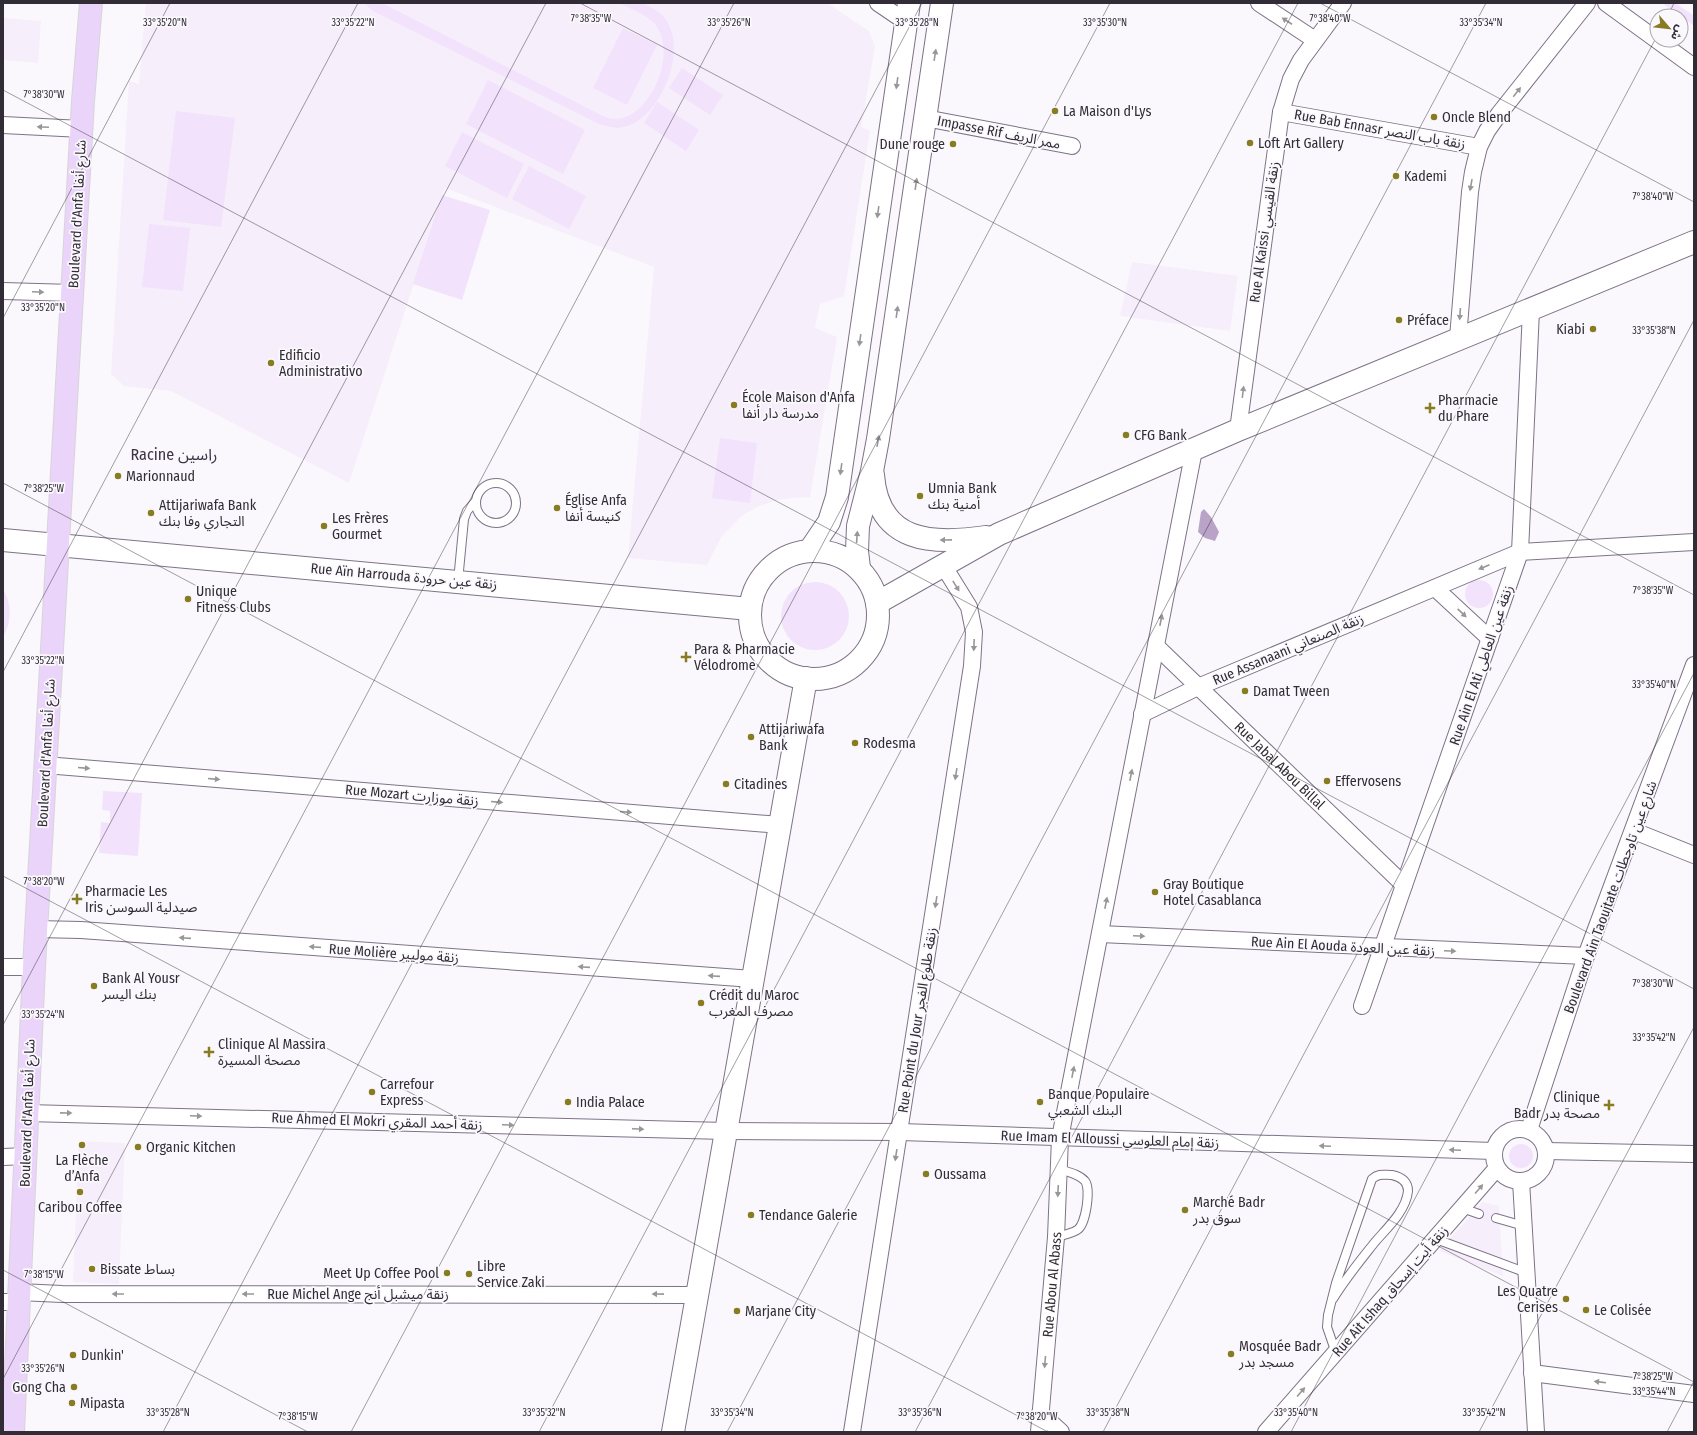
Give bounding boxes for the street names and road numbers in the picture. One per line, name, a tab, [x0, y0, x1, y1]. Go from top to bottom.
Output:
street label: Rue Bab Ennasr زنقة باب النصر	[1293, 106, 1467, 153]
street label: Impasse Rif ممر الريف	[936, 112, 1062, 153]
street label: Boulevard d'Anfa شارع أنفا	[64, 139, 92, 289]
street label: Rue Al Kaissi زنقة القيسي	[1246, 160, 1285, 304]
street label: Rue Aïn Harrouda زنقة عين حرودة	[310, 560, 498, 593]
street label: Rue Ain El Ati زنقة عين العاطي	[1446, 583, 1519, 748]
street label: Rue Assanaani زنقة الصنعاني	[1210, 610, 1367, 691]
street label: Boulevard d'Anfa شارع أنفا	[33, 678, 61, 828]
street label: Rue Jabal Abou Billal	[1231, 718, 1328, 813]
street label: Boulevard Ain Taoujtate شارع عين تاوجطات	[1560, 778, 1662, 1017]
street label: Rue Mozart زنقة موزارت	[344, 781, 479, 810]
street label: Rue Point du Jour زنقة طلوع الفجر	[894, 926, 943, 1114]
street label: Rue Ain El Aouda زنقة عين العودة	[1250, 933, 1435, 960]
street label: Rue Molière زنقة موليير	[328, 940, 460, 967]
street label: Boulevard d'Anfa شارع أنفا	[16, 1038, 41, 1188]
street label: Rue Ahmed El Mokri زنقة أحمد المقري	[271, 1109, 483, 1136]
street label: Rue Imam El Alloussi زنقة إمام العلوسي	[1000, 1127, 1220, 1154]
street label: Rue Ait Ishaq زنقة أيت إسحاق	[1328, 1222, 1453, 1361]
street label: Rue Abou Al Abass	[1039, 1232, 1065, 1338]
street label: Rue Michel Ange زنقة ميشبل أنج	[267, 1285, 449, 1305]

